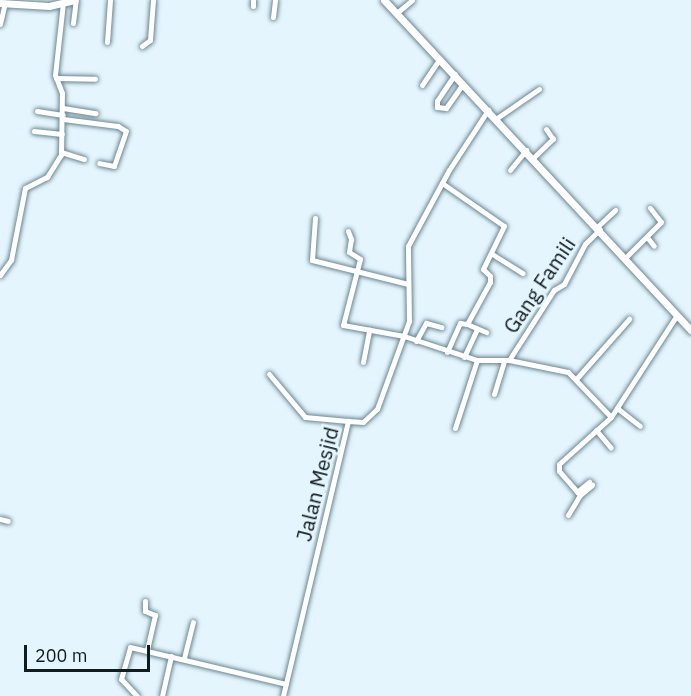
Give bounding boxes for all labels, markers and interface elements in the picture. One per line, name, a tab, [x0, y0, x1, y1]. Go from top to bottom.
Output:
street label: Gang Famili	[498, 232, 580, 338]
street label: Jalan Mesjid	[291, 424, 343, 544]
scale bar	[27, 633, 153, 671]
text: 200 m	[35, 644, 87, 667]

